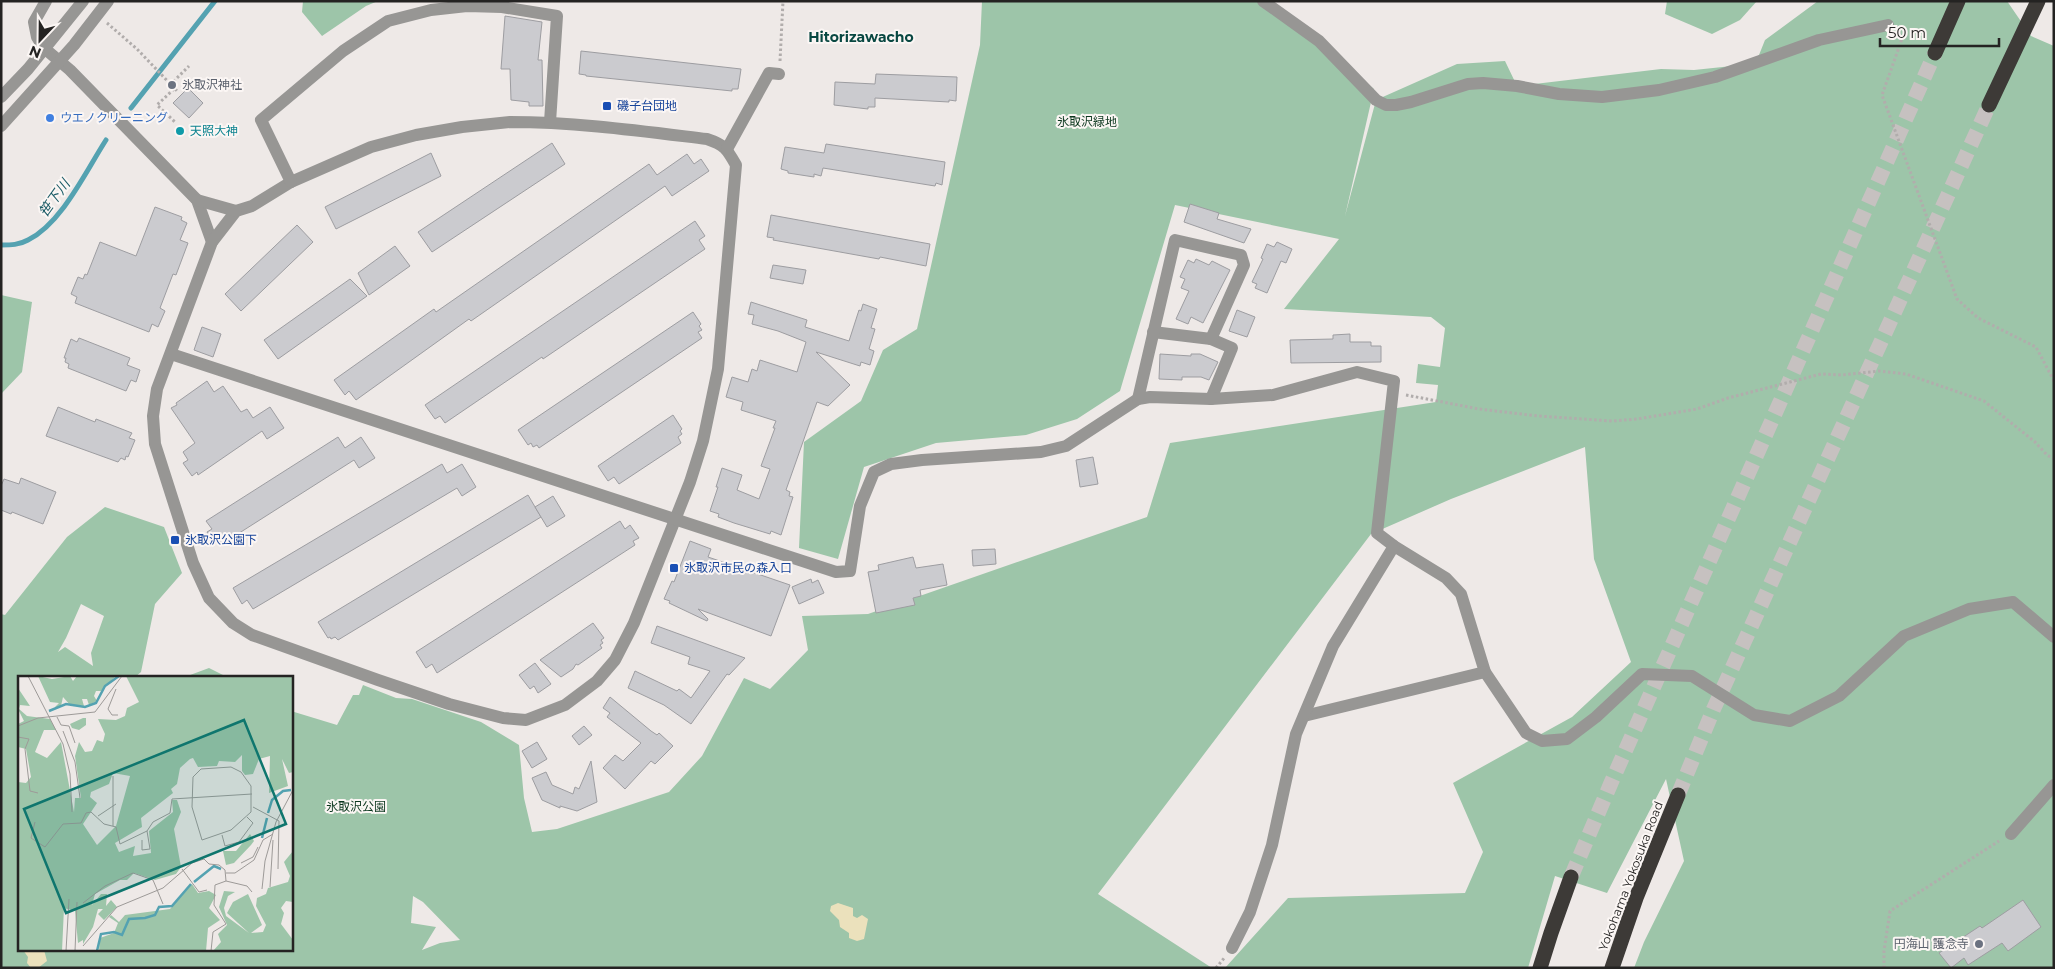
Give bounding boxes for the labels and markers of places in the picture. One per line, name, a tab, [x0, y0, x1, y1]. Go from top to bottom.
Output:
place label: 氷取沢神社	[182, 77, 242, 92]
marker: 氷取沢神社	[166, 79, 178, 91]
place label: 磯子台団地	[617, 98, 677, 113]
marker: 磯子台団地	[601, 100, 613, 112]
place label: ウエノクリーニング	[60, 110, 168, 125]
marker: ウエノクリーニング	[44, 112, 56, 124]
place label: 天照大神	[190, 123, 238, 138]
marker: 天照大神	[174, 125, 186, 137]
place label: 氷取沢公園下	[185, 532, 257, 547]
marker: 氷取沢公園下	[169, 534, 181, 546]
place label: 氷取沢市民の森入口	[684, 560, 792, 575]
marker: 氷取沢市民の森入口	[668, 562, 680, 574]
place label: 円海山 護念寺	[1894, 936, 1969, 951]
marker: 円海山 護念寺	[1973, 938, 1985, 950]

